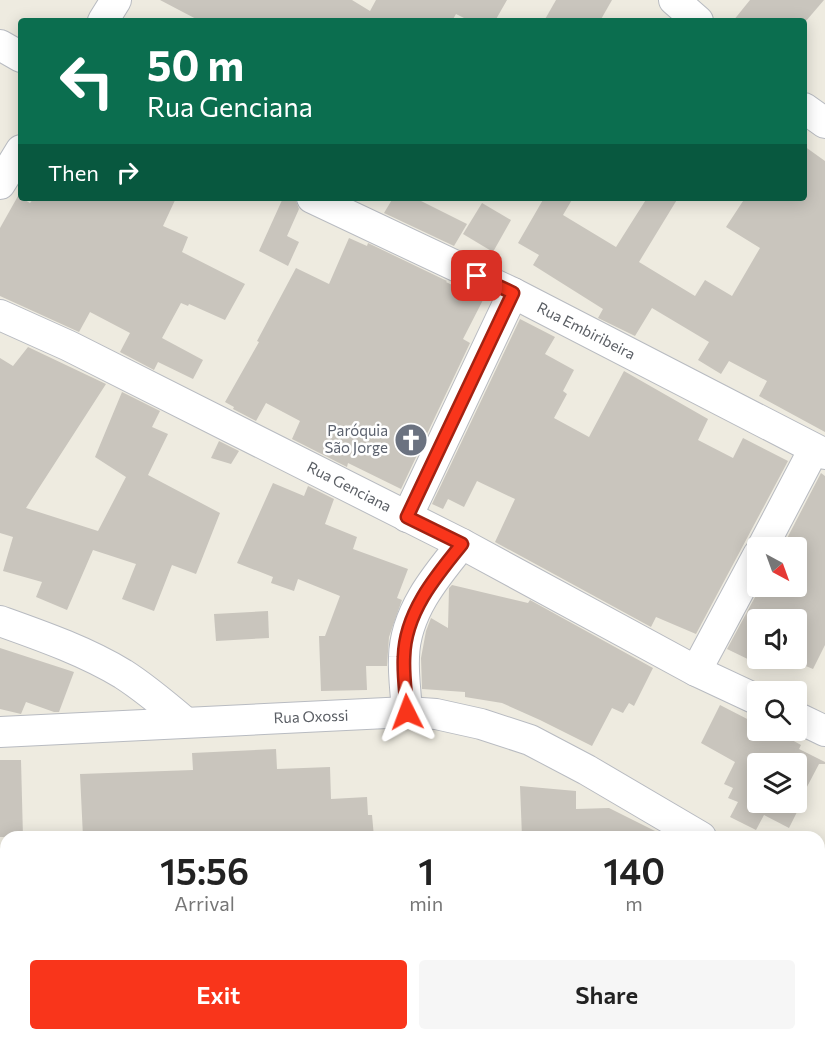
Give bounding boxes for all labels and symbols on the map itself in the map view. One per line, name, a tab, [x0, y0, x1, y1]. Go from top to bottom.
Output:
pin	[451, 250, 502, 301]
street label: Rua Embiribeira	[534, 298, 639, 363]
place label: Paróquia São Jorge	[324, 421, 388, 456]
church icon: Paróquia São Jorge	[393, 422, 429, 458]
street label: Rua Genciana	[304, 457, 395, 515]
north arrow	[747, 537, 807, 597]
position arrow	[375, 680, 439, 744]
street label: Rua Oxossi	[273, 706, 349, 726]

